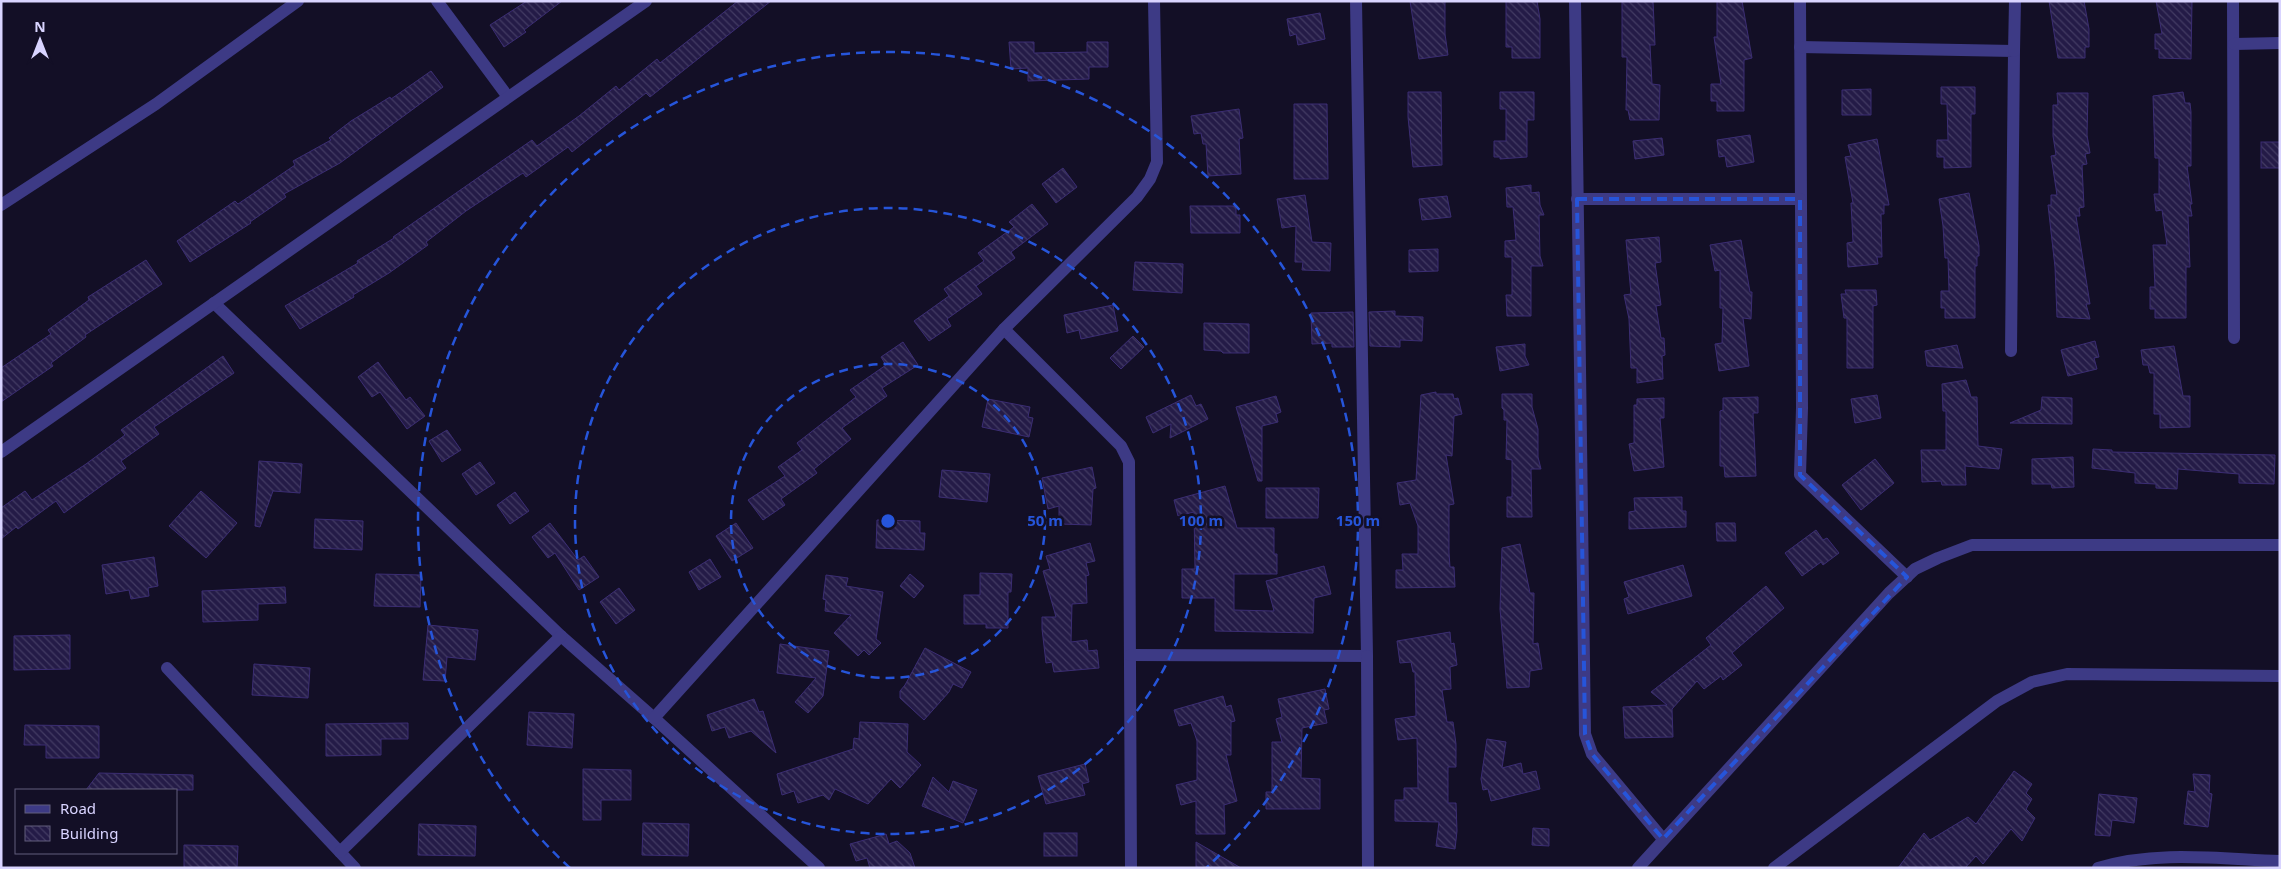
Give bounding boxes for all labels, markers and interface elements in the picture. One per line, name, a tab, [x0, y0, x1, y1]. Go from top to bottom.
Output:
north arrow	[15, 15, 65, 65]
text: N	[34, 17, 46, 36]
text: 50 m	[1027, 510, 1063, 530]
text: 100 m	[1179, 510, 1223, 530]
text: 150 m	[1336, 510, 1380, 530]
centre of rings	[879, 512, 897, 530]
legend	[15, 789, 178, 854]
text: Road	[60, 798, 96, 818]
text: Building	[60, 823, 118, 843]

